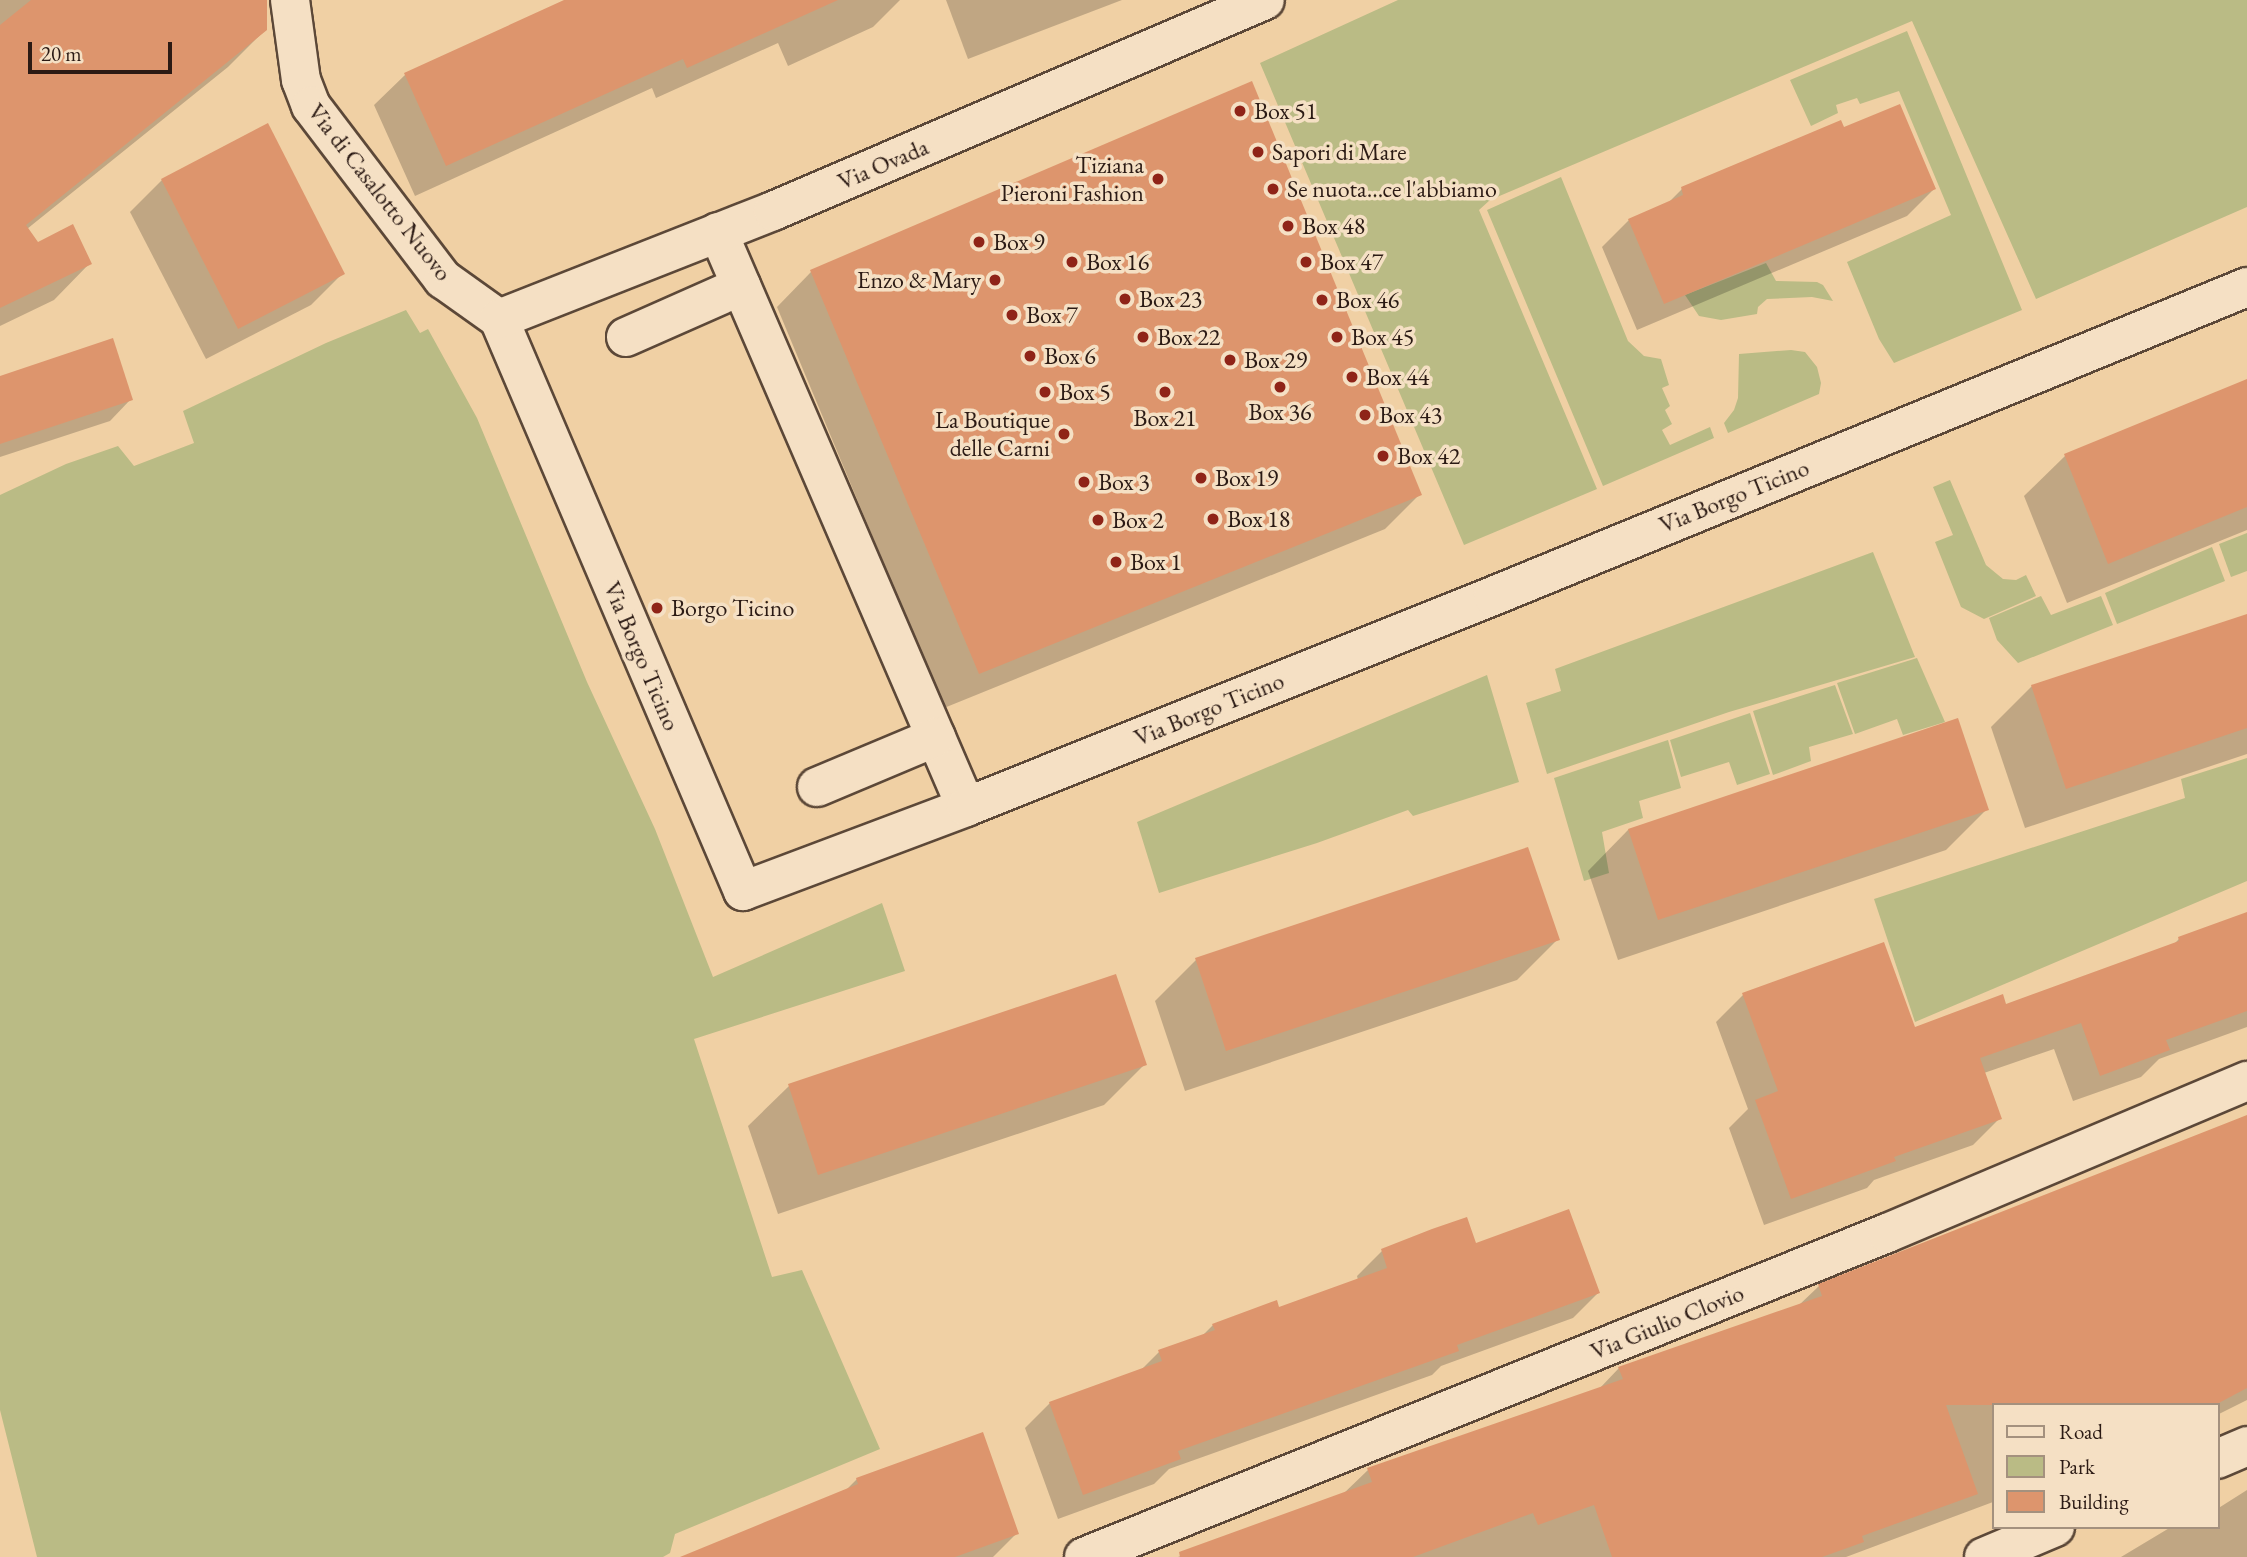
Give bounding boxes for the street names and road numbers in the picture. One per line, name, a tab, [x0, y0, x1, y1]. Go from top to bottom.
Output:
street label: Via di Casalotto Nuovo	[302, 98, 458, 286]
street label: Via Ovada	[833, 132, 933, 196]
street label: Via Borgo Ticino	[1655, 453, 1813, 539]
street label: Via Borgo Ticino	[598, 577, 686, 735]
street label: Via Borgo Ticino	[1130, 666, 1288, 752]
street label: Via Giulio Clovio	[1586, 1278, 1748, 1366]

